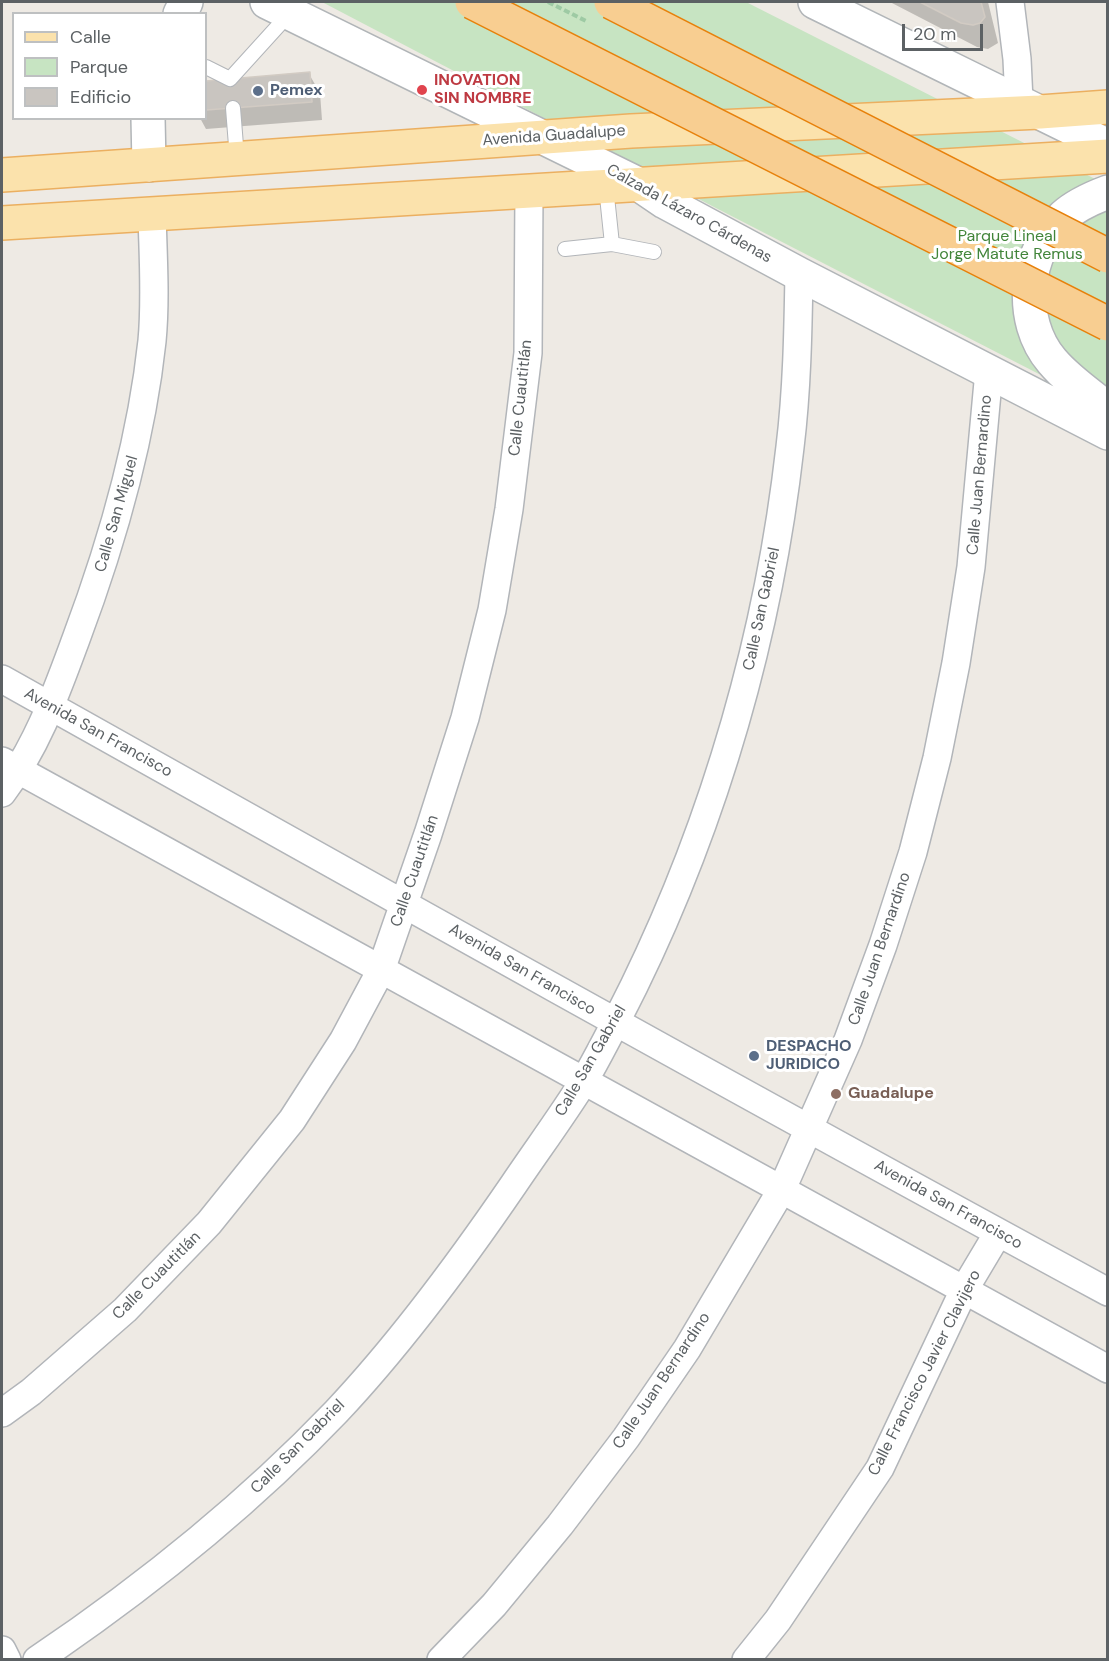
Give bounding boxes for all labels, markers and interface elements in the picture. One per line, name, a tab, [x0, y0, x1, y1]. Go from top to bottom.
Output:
legend	[12, 12, 207, 120]
scale bar	[905, 12, 986, 50]
text: 20 m	[913, 22, 956, 46]
text: Calle	[70, 25, 111, 49]
text: Parque	[70, 55, 128, 79]
place label: INOVATION SIN NOMBRE	[434, 71, 531, 109]
place label: Pemex	[270, 81, 322, 101]
marker: INOVATION SIN NOMBRE	[415, 83, 429, 97]
marker: Pemex	[251, 84, 265, 98]
text: Edificio	[70, 85, 131, 109]
street label: Avenida Guadalupe	[482, 121, 626, 151]
street label: Calzada Lázaro Cárdenas	[603, 160, 775, 268]
park label: Parque Lineal Jorge Matute Remus	[931, 227, 1083, 265]
street label: Calle Cuautitlán	[505, 339, 537, 457]
street label: Calle Juan Bernardino	[963, 394, 997, 556]
street label: Calle San Miguel	[91, 454, 143, 574]
street label: Calle San Gabriel	[740, 546, 784, 672]
street label: Avenida San Francisco	[21, 684, 175, 782]
street label: Calle Cuautitlán	[387, 813, 443, 929]
street label: Calle Juan Bernardino	[845, 870, 915, 1028]
street label: Avenida San Francisco	[445, 920, 599, 1020]
street label: Calle San Gabriel	[551, 1002, 631, 1120]
place label: DESPACHO JURIDICO	[766, 1037, 851, 1075]
marker: DESPACHO JURIDICO	[747, 1049, 761, 1063]
place label: Guadalupe	[848, 1084, 934, 1104]
marker: Guadalupe	[829, 1087, 843, 1101]
street label: Avenida San Francisco	[871, 1156, 1025, 1254]
street label: Calle Cuautitlán	[109, 1228, 205, 1324]
street label: Calle Francisco Javier Clavijero	[865, 1267, 985, 1479]
street label: Calle Juan Bernardino	[609, 1309, 715, 1453]
street label: Calle San Gabriel	[247, 1396, 349, 1498]

